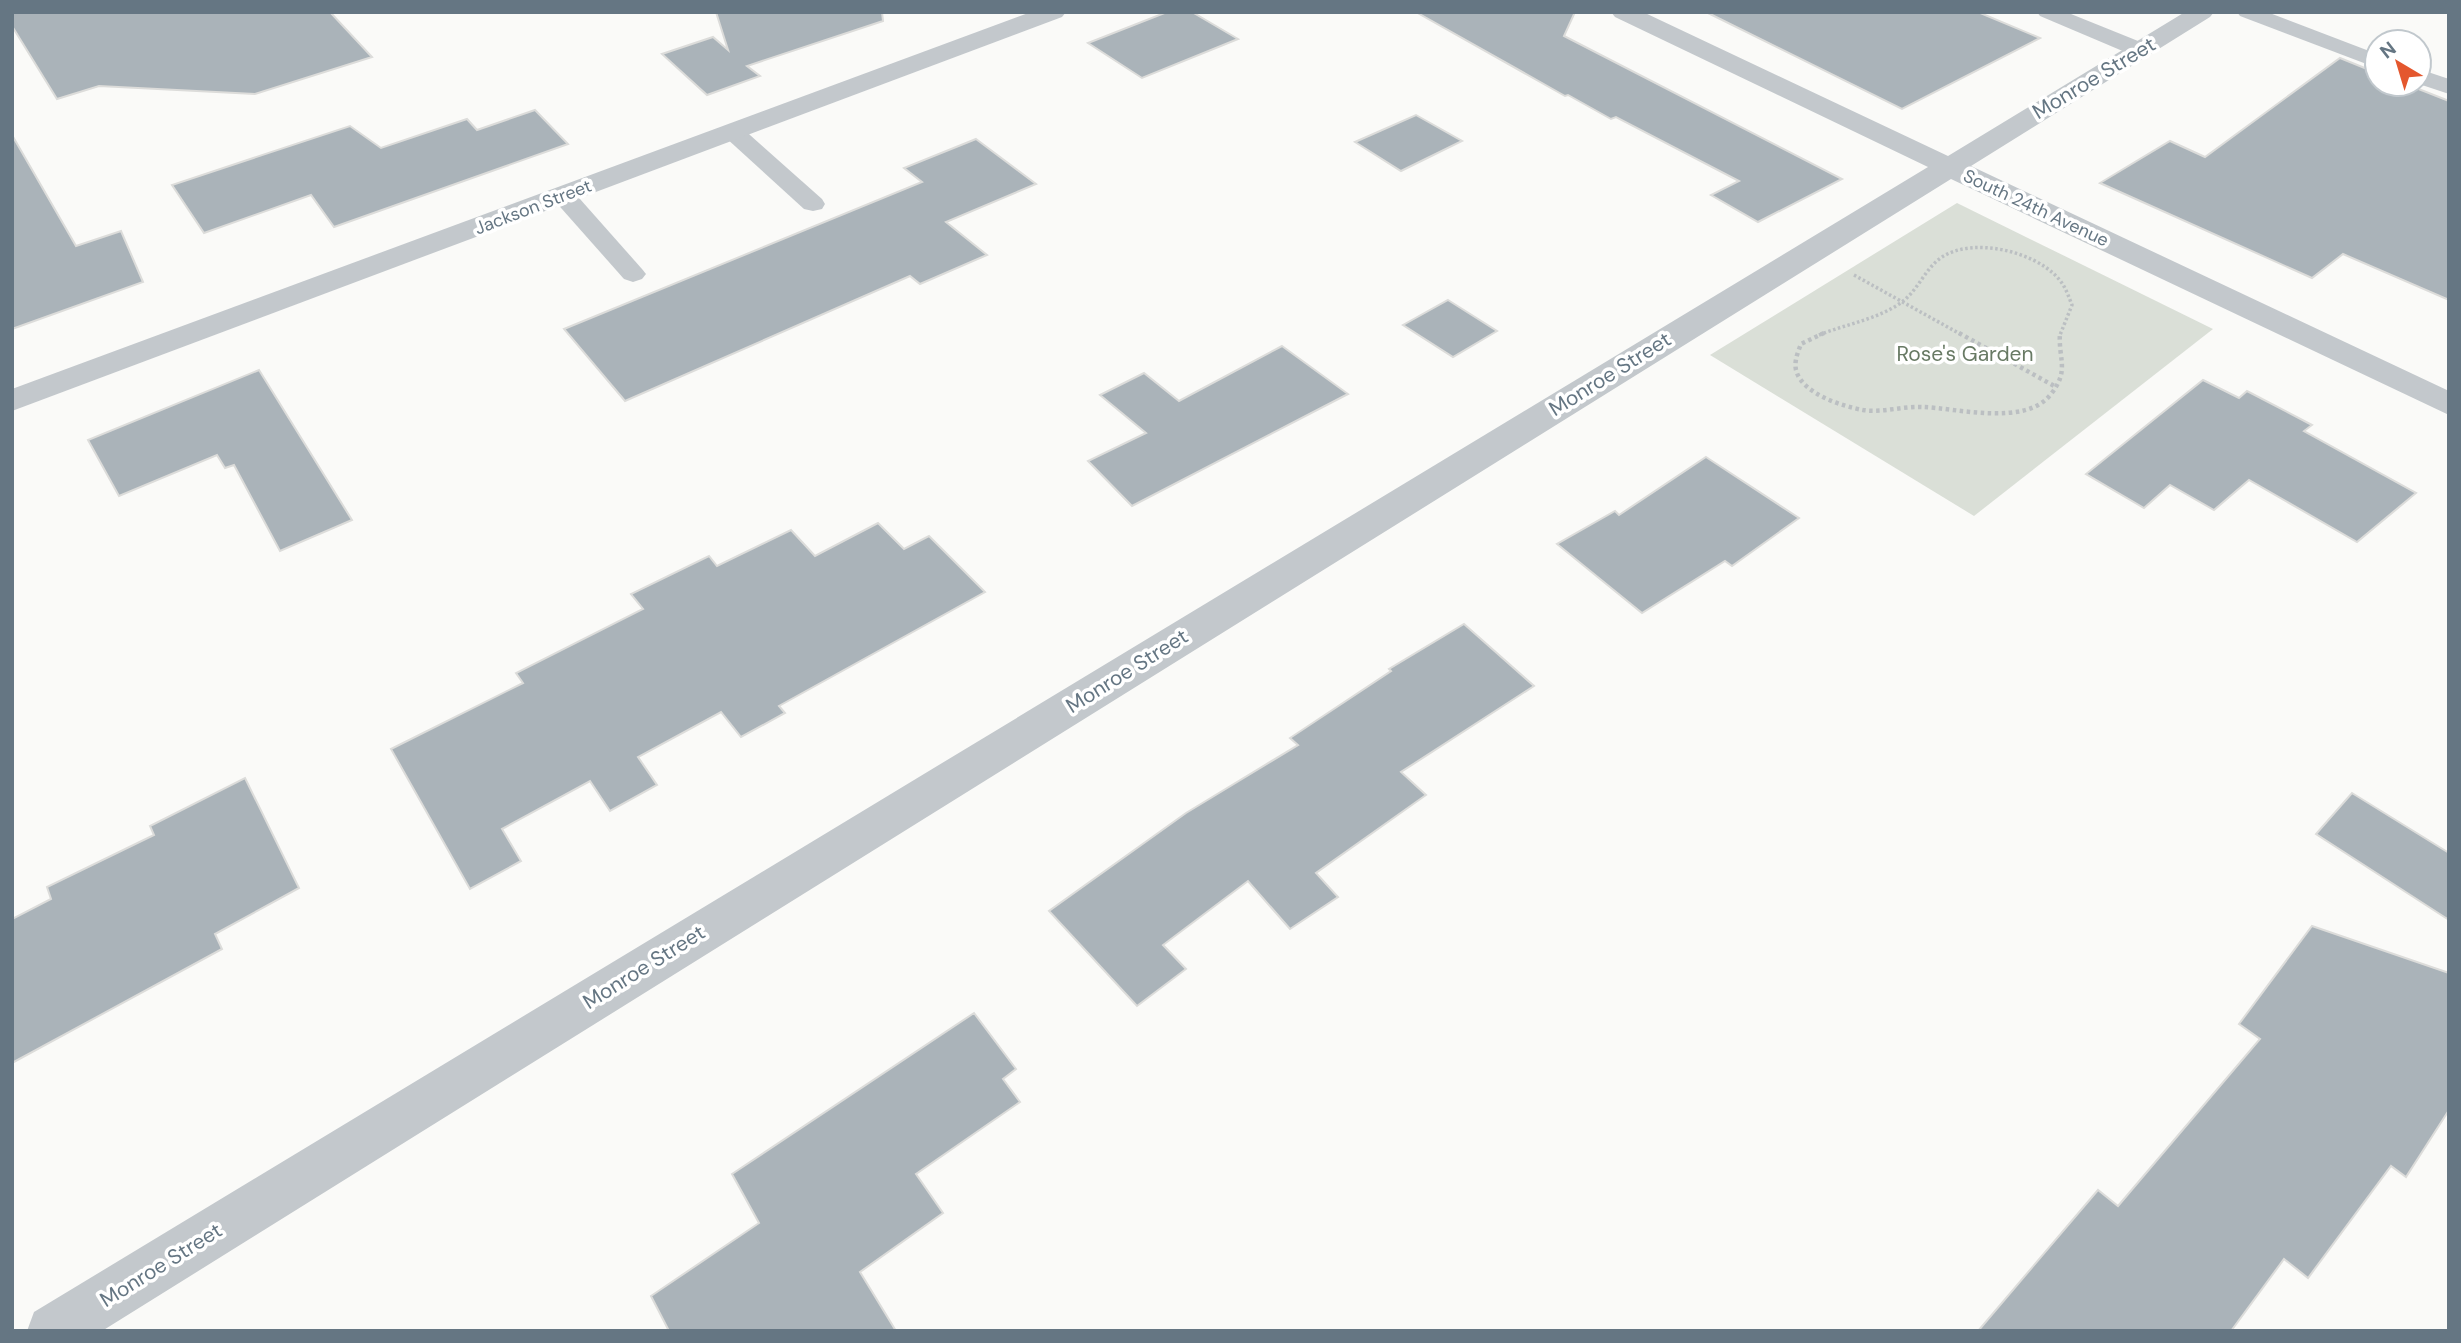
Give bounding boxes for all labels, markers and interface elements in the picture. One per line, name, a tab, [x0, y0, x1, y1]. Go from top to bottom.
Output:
north arrow	[2363, 28, 2433, 98]
street label: Monroe Street	[2027, 30, 2161, 126]
text: N	[2375, 36, 2401, 64]
street label: South 24th Avenue	[1959, 164, 2113, 252]
street label: Jackson Street	[471, 174, 595, 240]
street label: Monroe Street	[1544, 325, 1676, 423]
park label: Rose's Garden	[1896, 340, 2034, 368]
street label: Monroe Street	[1061, 622, 1193, 720]
street label: Monroe Street	[578, 918, 710, 1016]
street label: Monroe Street	[95, 1216, 227, 1314]

